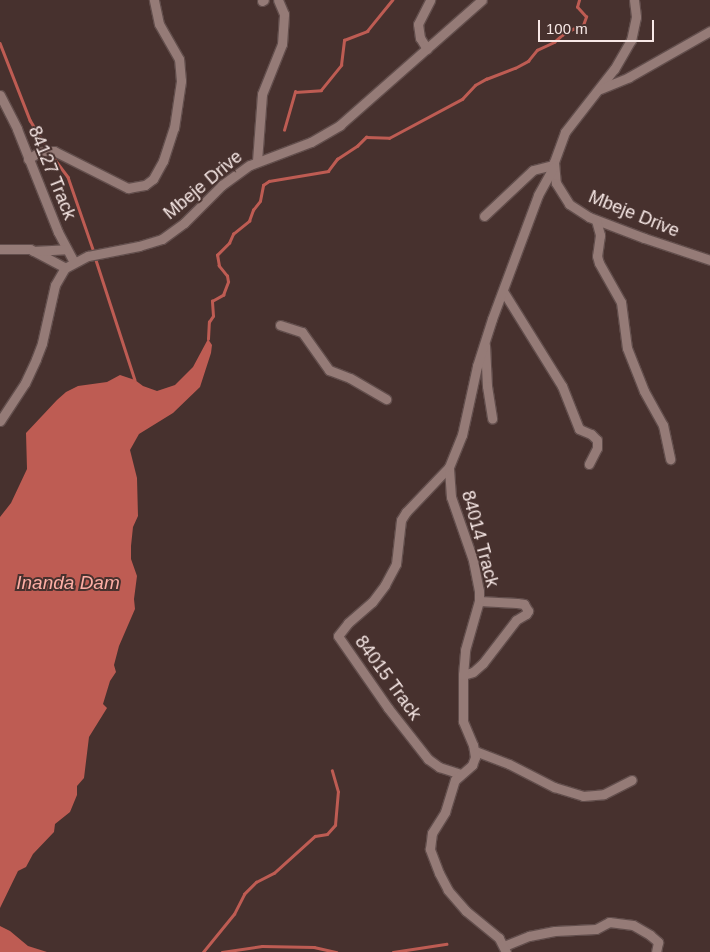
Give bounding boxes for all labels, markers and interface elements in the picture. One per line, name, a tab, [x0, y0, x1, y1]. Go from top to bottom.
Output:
scale bar	[540, 10, 656, 42]
text: 100 m	[546, 20, 588, 37]
street label: 84127 Track	[23, 123, 81, 223]
street label: Mbeje Drive	[159, 146, 247, 224]
street label: Mbeje Drive	[585, 186, 683, 242]
street label: 84014 Track	[457, 488, 503, 590]
water label: Inanda Dam	[16, 572, 120, 594]
street label: 84015 Track	[350, 631, 426, 725]

